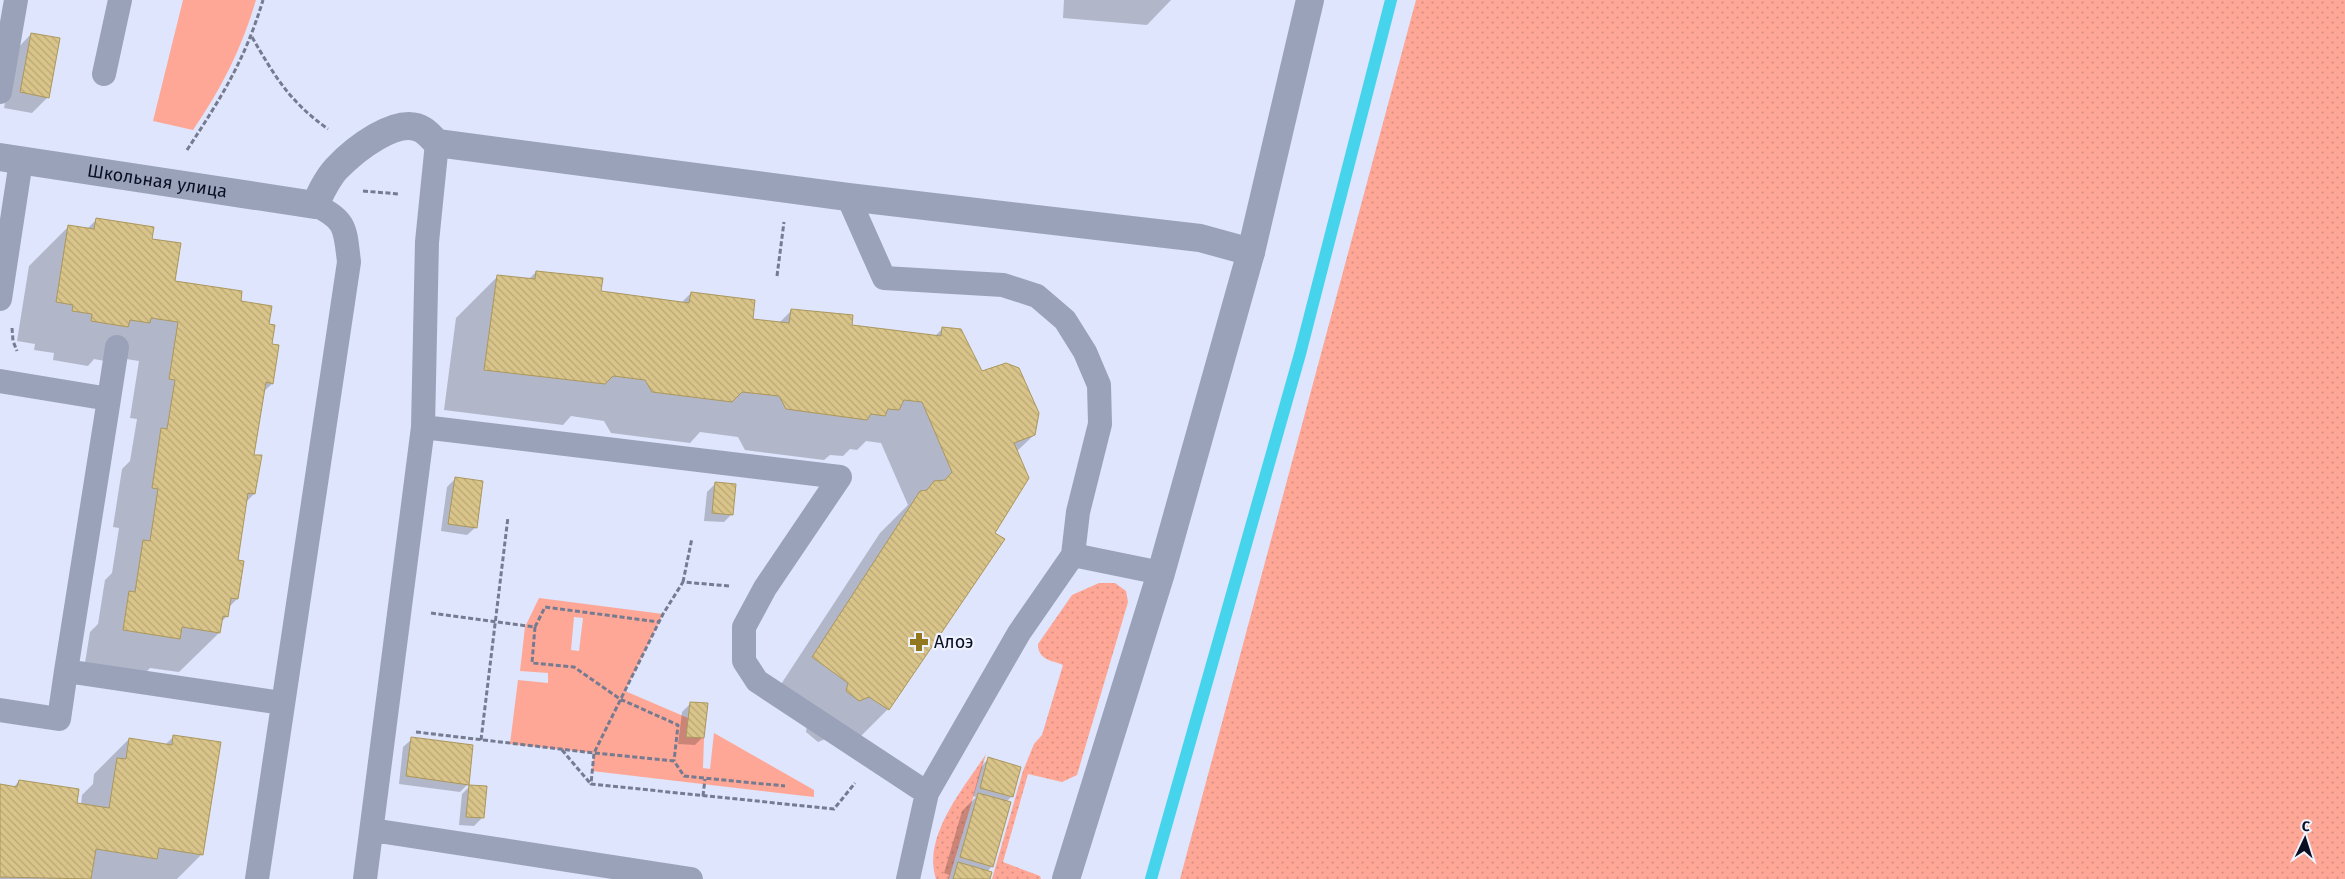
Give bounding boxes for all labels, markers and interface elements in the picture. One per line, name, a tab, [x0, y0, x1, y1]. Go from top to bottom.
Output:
street label: Школьная улица	[86, 159, 229, 202]
pharmacy icon: Алоэ	[908, 631, 930, 653]
place label: Алоэ	[934, 631, 973, 653]
north arrow	[2280, 814, 2330, 864]
text: С	[2301, 818, 2310, 835]

